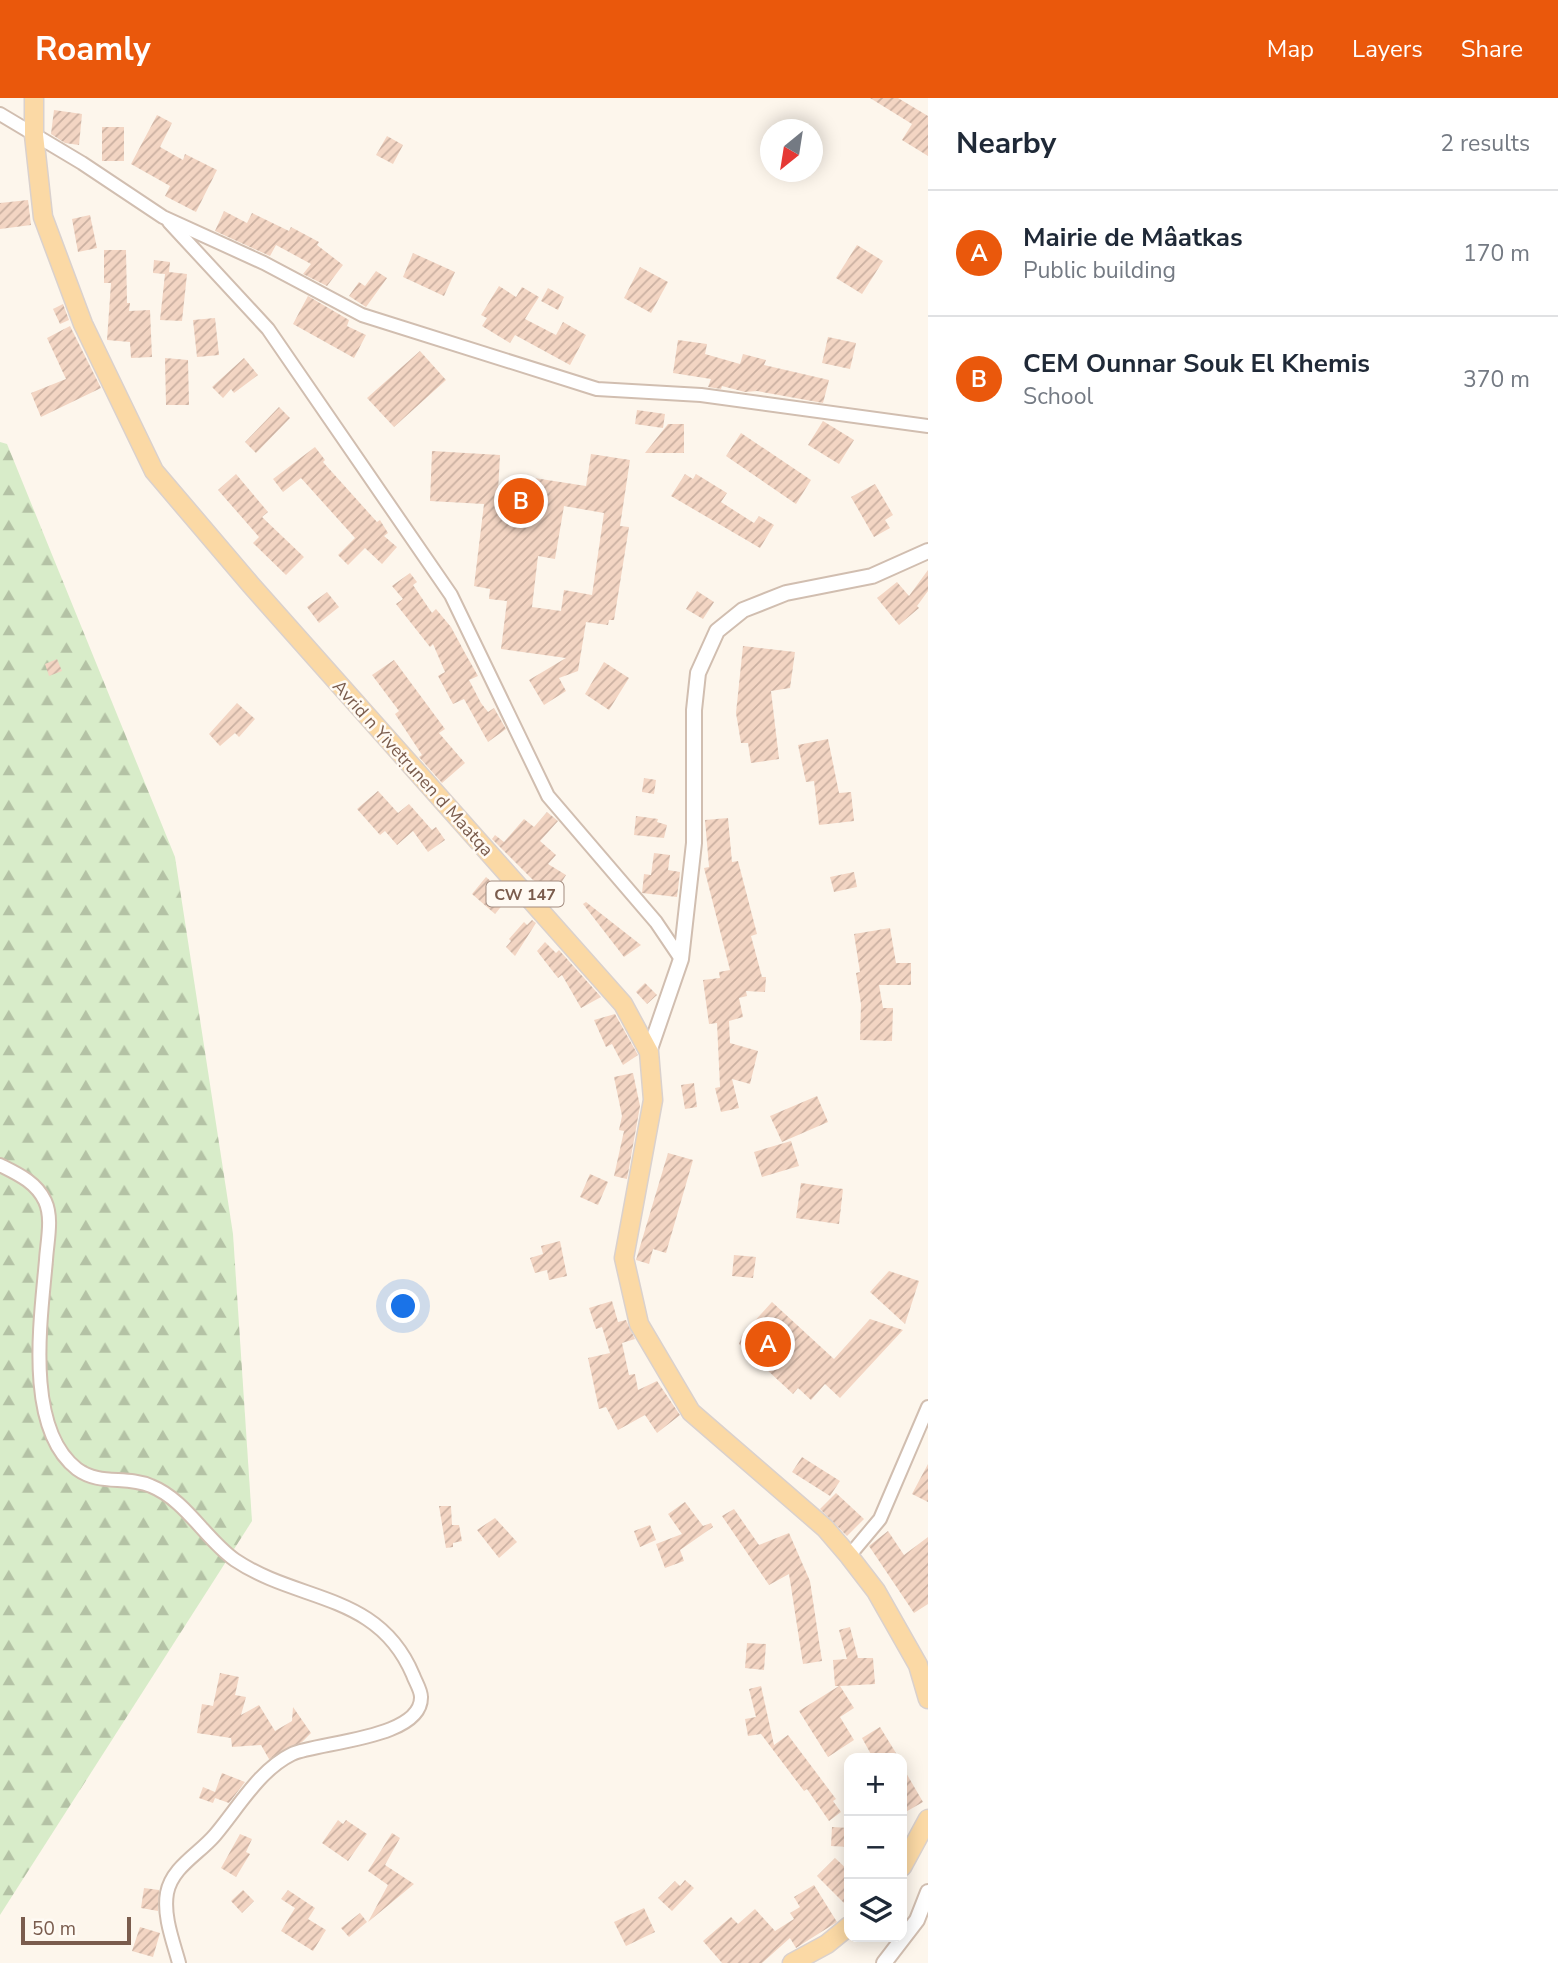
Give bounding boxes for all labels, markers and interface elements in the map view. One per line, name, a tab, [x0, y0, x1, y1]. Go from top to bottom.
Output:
text: Roamly	[35, 27, 151, 72]
text: Map	[1267, 33, 1314, 65]
text: Layers	[1352, 33, 1423, 65]
text: Share	[1461, 33, 1523, 65]
north arrow	[760, 119, 823, 182]
text: Nearby	[956, 123, 1056, 164]
text: 2 results	[1440, 128, 1530, 159]
text: Mairie de Mâatkas	[1023, 220, 1243, 255]
text: A	[970, 238, 988, 269]
text: 170 m	[1463, 238, 1530, 269]
text: Public building	[1023, 255, 1176, 286]
text: CEM Ounnar Souk El Khemis	[1023, 346, 1370, 381]
text: B	[971, 364, 987, 395]
text: 370 m	[1463, 364, 1530, 395]
text: School	[1023, 381, 1093, 412]
pin: B	[498, 475, 544, 527]
street label: Avrid n Yivetṛunen d Maatqa	[327, 675, 499, 861]
road number: CW 147	[486, 881, 564, 906]
your location	[386, 1289, 420, 1323]
pin: A	[745, 1318, 791, 1370]
map controls	[844, 1753, 907, 1942]
button: +	[844, 1753, 907, 1816]
button: −	[844, 1816, 907, 1879]
button: layers	[844, 1879, 907, 1942]
scale bar	[21, 1914, 131, 1946]
text: 50 m	[32, 1916, 76, 1942]

